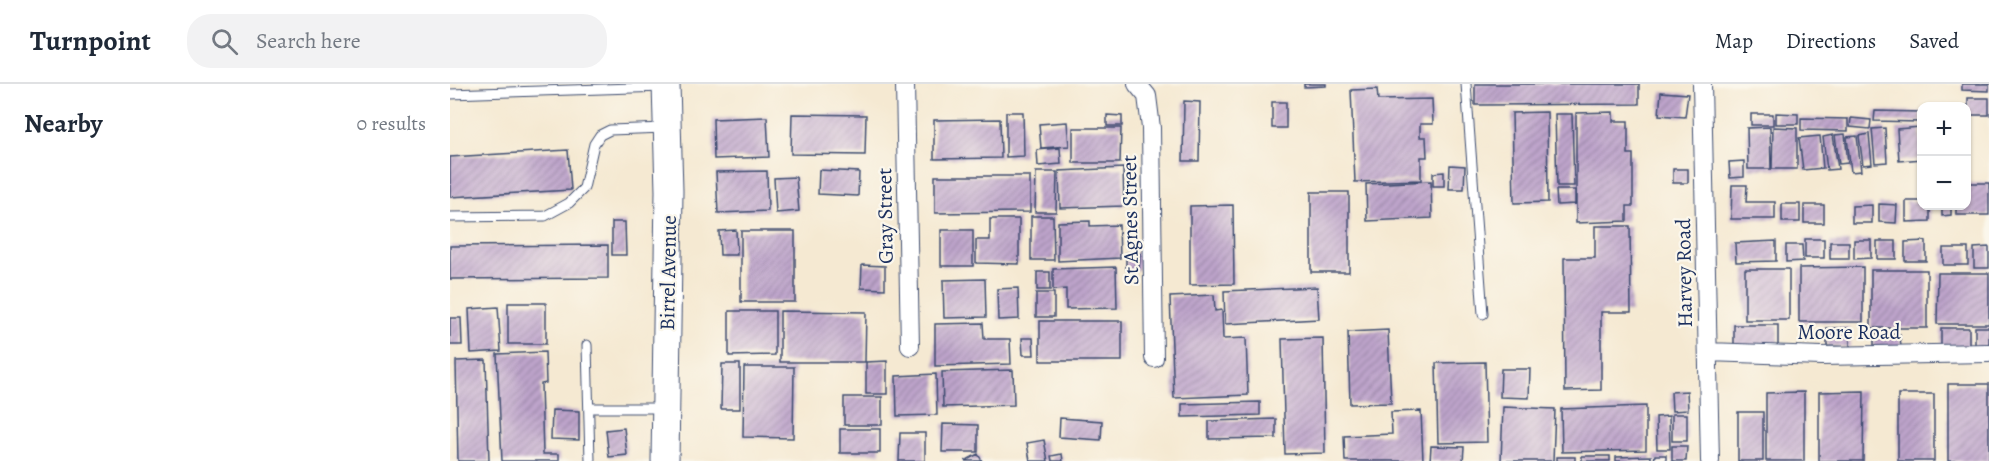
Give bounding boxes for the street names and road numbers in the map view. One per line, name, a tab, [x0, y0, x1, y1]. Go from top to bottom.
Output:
street label: St Agnes Street	[1115, 155, 1145, 285]
street label: Gray Street	[870, 168, 900, 264]
street label: Birrel Avenue	[653, 215, 683, 331]
street label: Harvey Road	[1669, 217, 1699, 328]
street label: Moore Road	[1797, 318, 1901, 346]

